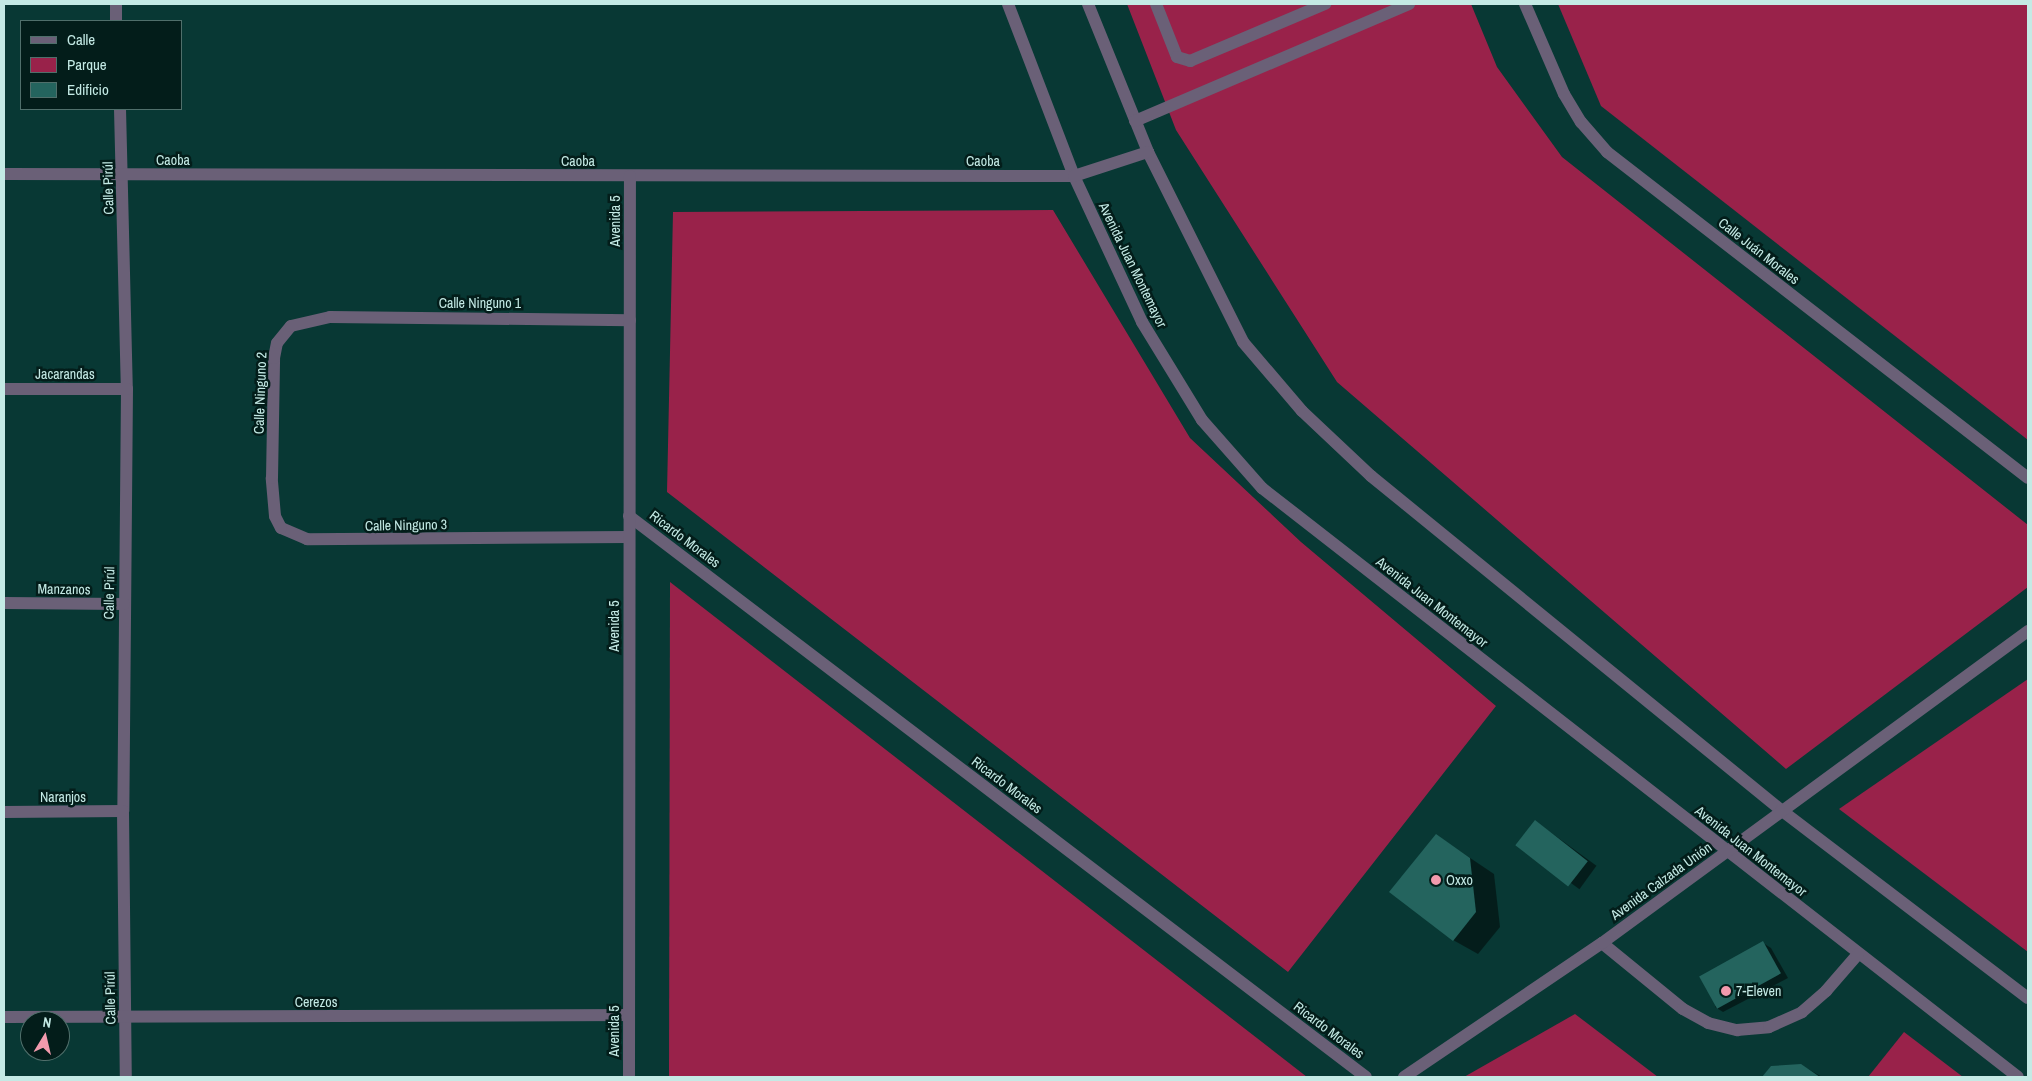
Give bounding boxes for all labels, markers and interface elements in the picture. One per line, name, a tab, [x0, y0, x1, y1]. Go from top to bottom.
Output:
legend	[20, 20, 182, 110]
text: Calle	[67, 29, 95, 50]
text: Parque	[67, 54, 107, 75]
text: Edificio	[67, 79, 109, 100]
street label: Caoba	[156, 152, 190, 168]
street label: Caoba	[561, 153, 595, 169]
street label: Caoba	[966, 153, 1000, 169]
street label: Calle Pirúl	[99, 161, 117, 215]
street label: Avenida 5	[607, 195, 623, 247]
street label: Avenida Juan Montemayor	[1095, 200, 1171, 330]
street label: Calle Juán Morales	[1715, 214, 1803, 288]
street label: Calle Ninguno 1	[439, 295, 521, 311]
street label: Calle Ninguno 2	[250, 352, 270, 434]
street label: Jacarandas	[35, 366, 95, 382]
street label: Ricardo Morales	[646, 507, 724, 571]
street label: Calle Ninguno 3	[365, 516, 447, 534]
street label: Avenida Juan Montemayor	[1373, 553, 1491, 651]
street label: Calle Pirúl	[100, 566, 118, 620]
street label: Manzanos	[37, 580, 91, 598]
street label: Avenida 5	[606, 600, 622, 652]
street label: Ricardo Morales	[968, 753, 1046, 817]
street label: Naranjos	[40, 789, 86, 805]
street label: Avenida Juan Montemayor	[1692, 802, 1810, 900]
street label: Avenida Calzada Unión	[1607, 839, 1715, 923]
place label: Oxxo	[1446, 872, 1473, 888]
marker: Oxxo	[1430, 874, 1442, 886]
street label: Calle Pirúl	[101, 971, 119, 1025]
place label: 7-Eleven	[1736, 983, 1781, 999]
marker: 7-Eleven	[1720, 985, 1732, 997]
street label: Cerezos	[295, 994, 337, 1010]
street label: Ricardo Morales	[1290, 998, 1368, 1062]
street label: Avenida 5	[606, 1005, 622, 1057]
north arrow	[20, 1011, 70, 1061]
text: N	[42, 1013, 53, 1032]

